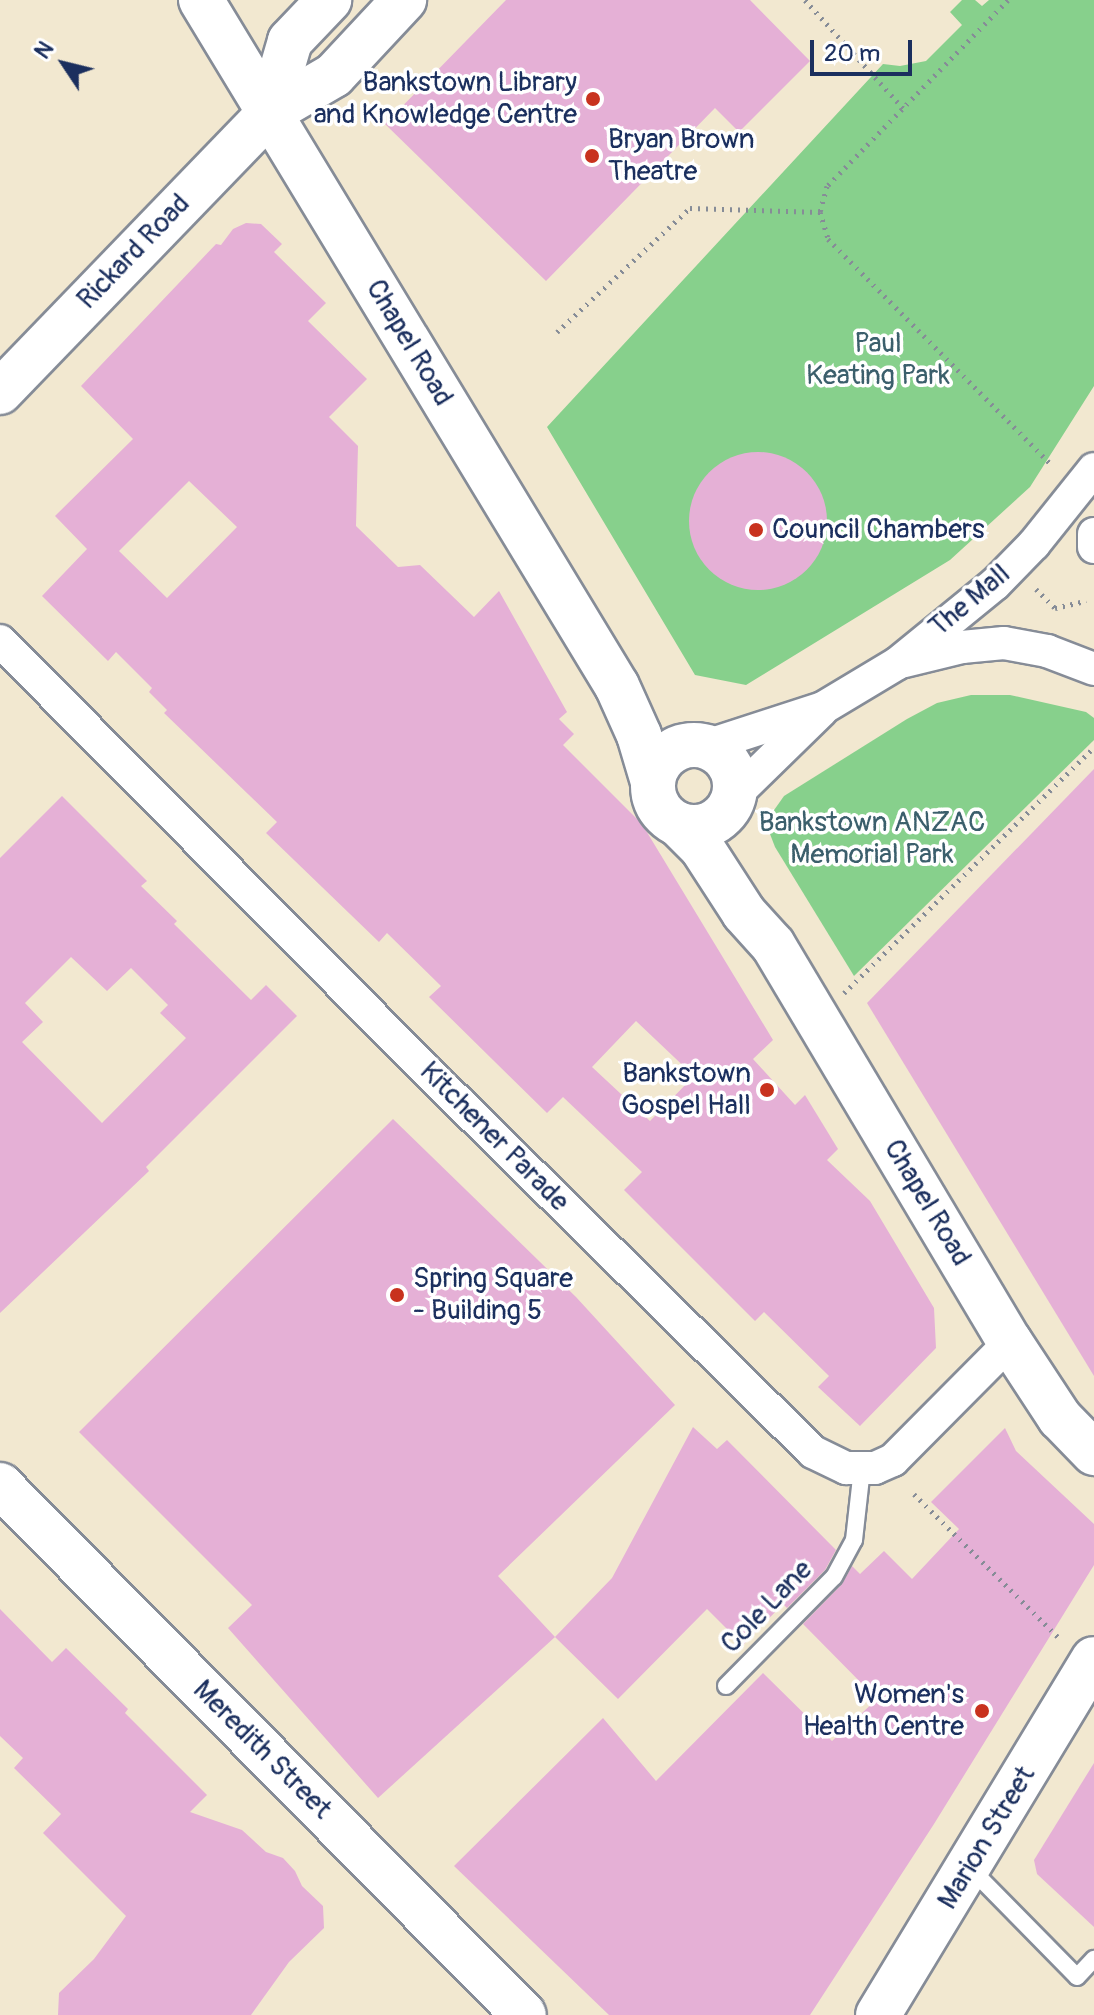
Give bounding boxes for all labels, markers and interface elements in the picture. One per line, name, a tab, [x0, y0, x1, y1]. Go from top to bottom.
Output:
north arrow	[24, 24, 104, 104]
scale bar	[814, 24, 916, 74]
text: N	[29, 36, 60, 64]
text: 20 m	[824, 39, 880, 68]
place label: Bankstown Library and Knowledge Centre	[314, 66, 577, 132]
marker: Bankstown Library and Knowledge Centre	[584, 90, 602, 108]
place label: Bryan Brown Theatre	[608, 123, 755, 189]
marker: Bryan Brown Theatre	[583, 147, 601, 165]
street label: Rickard Road	[71, 187, 197, 317]
street label: Chapel Road	[358, 274, 460, 412]
park label: Paul Keating Park	[806, 327, 950, 393]
place label: Council Chambers	[772, 513, 985, 547]
marker: Council Chambers	[747, 521, 765, 539]
street label: The Mall	[923, 558, 1017, 644]
park label: Bankstown ANZAC Memorial Park	[759, 806, 985, 872]
street label: Kitchener Parade	[412, 1055, 576, 1219]
place label: Bankstown Gospel Hall	[621, 1057, 751, 1123]
marker: Bankstown Gospel Hall	[758, 1081, 776, 1099]
street label: Chapel Road	[876, 1134, 978, 1272]
place label: Spring Square - Building 5	[413, 1262, 573, 1328]
marker: Spring Square - Building 5	[388, 1286, 406, 1304]
street label: Cole Lane	[714, 1553, 820, 1661]
street label: Meredith Street	[186, 1674, 338, 1826]
place label: Women's Health Centre	[803, 1678, 964, 1744]
marker: Women's Health Centre	[971, 1700, 993, 1722]
street label: Marion Street	[931, 1760, 1043, 1916]

